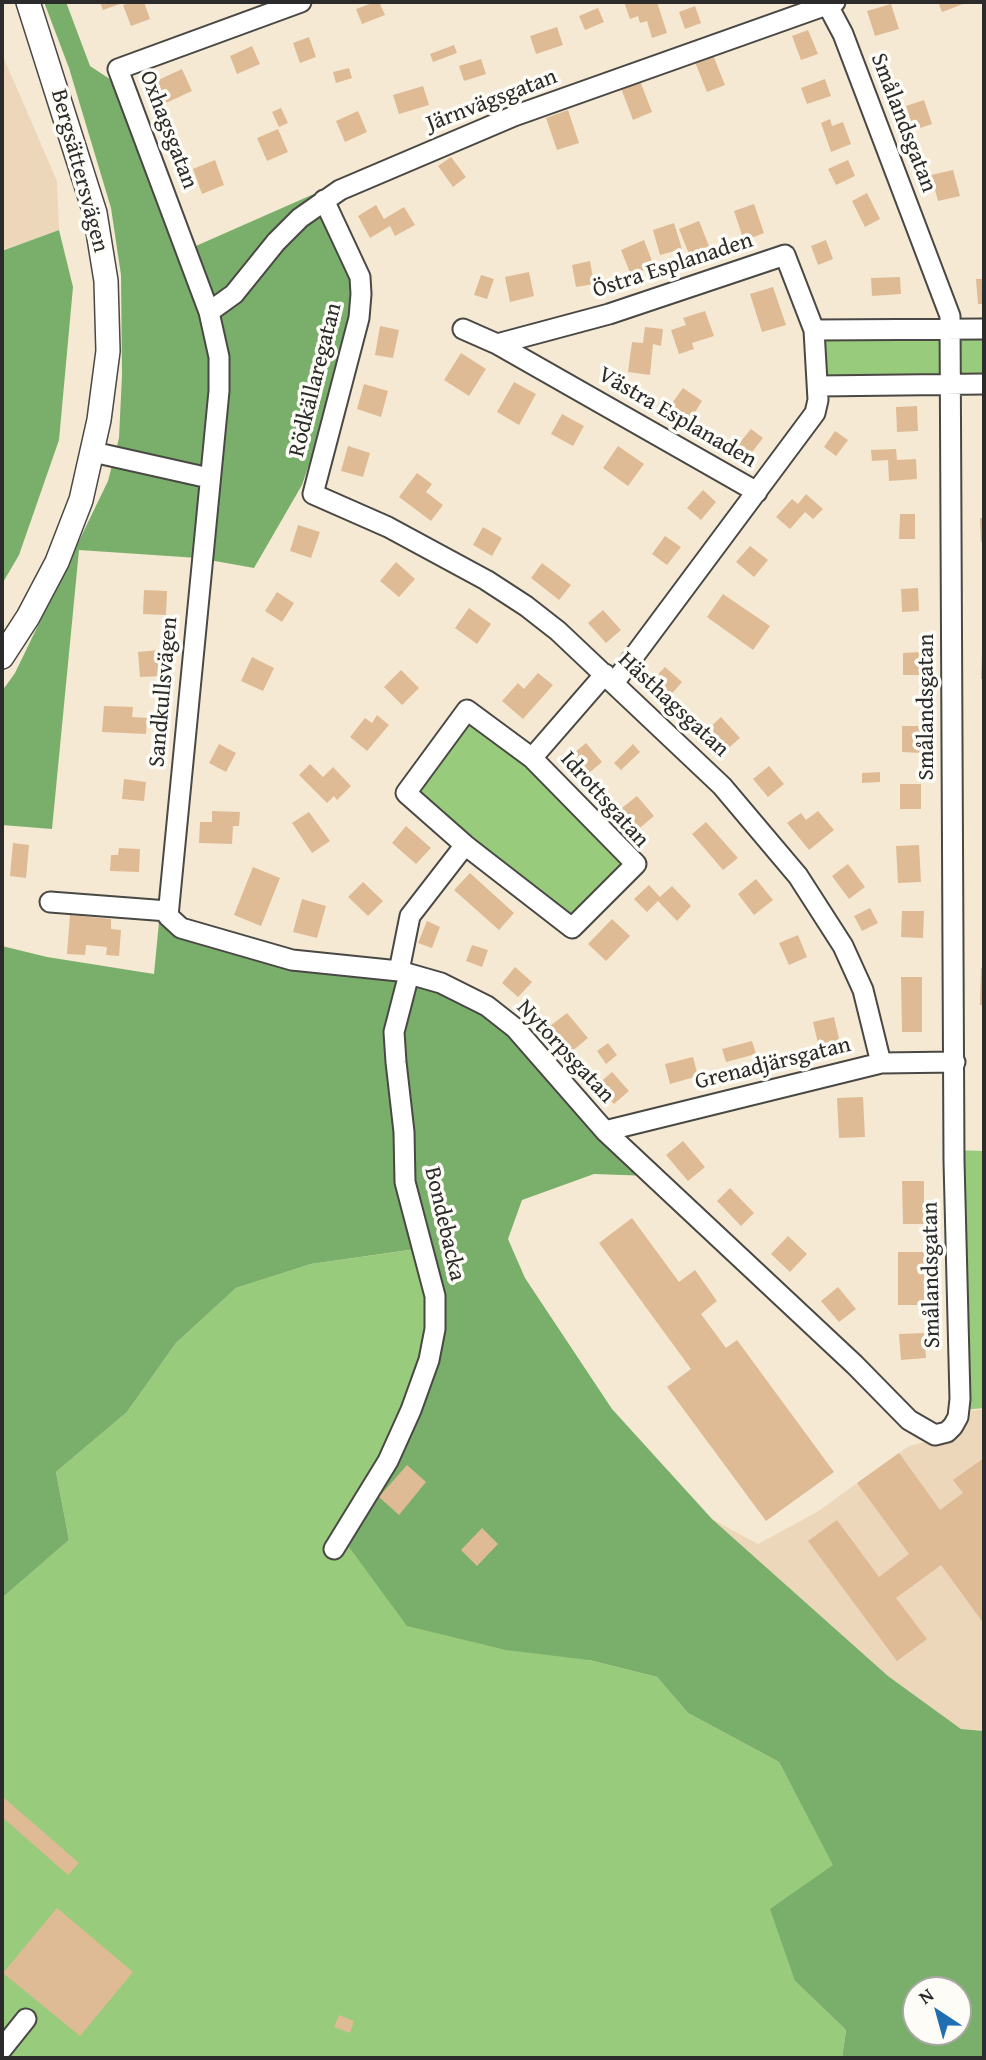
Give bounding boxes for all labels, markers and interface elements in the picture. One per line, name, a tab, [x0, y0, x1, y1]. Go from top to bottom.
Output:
street label: Smålandsgatan	[864, 50, 942, 196]
street label: Järnvägsgatan	[423, 63, 561, 139]
street label: Oxhagsgatan	[133, 67, 203, 193]
street label: Bergsättersvägen	[44, 86, 114, 256]
street label: Östra Esplanaden	[589, 227, 757, 305]
street label: Rödkällaregatan	[284, 300, 348, 460]
street label: Västra Esplanaden	[593, 361, 761, 475]
street label: Sandkullsvägen	[144, 616, 184, 768]
street label: Smålandsgatan	[913, 634, 941, 780]
street label: Hästhagsgatan	[612, 646, 734, 764]
street label: Idrottsgatan	[554, 746, 654, 854]
street label: Nytorpsgatan	[510, 994, 620, 1110]
street label: Grenadjärsgatan	[692, 1031, 854, 1097]
street label: Bondebacka	[418, 1164, 470, 1284]
street label: Smålandsgatan	[917, 1201, 947, 1349]
north arrow	[902, 1976, 972, 2046]
text: N	[912, 1981, 939, 2011]

